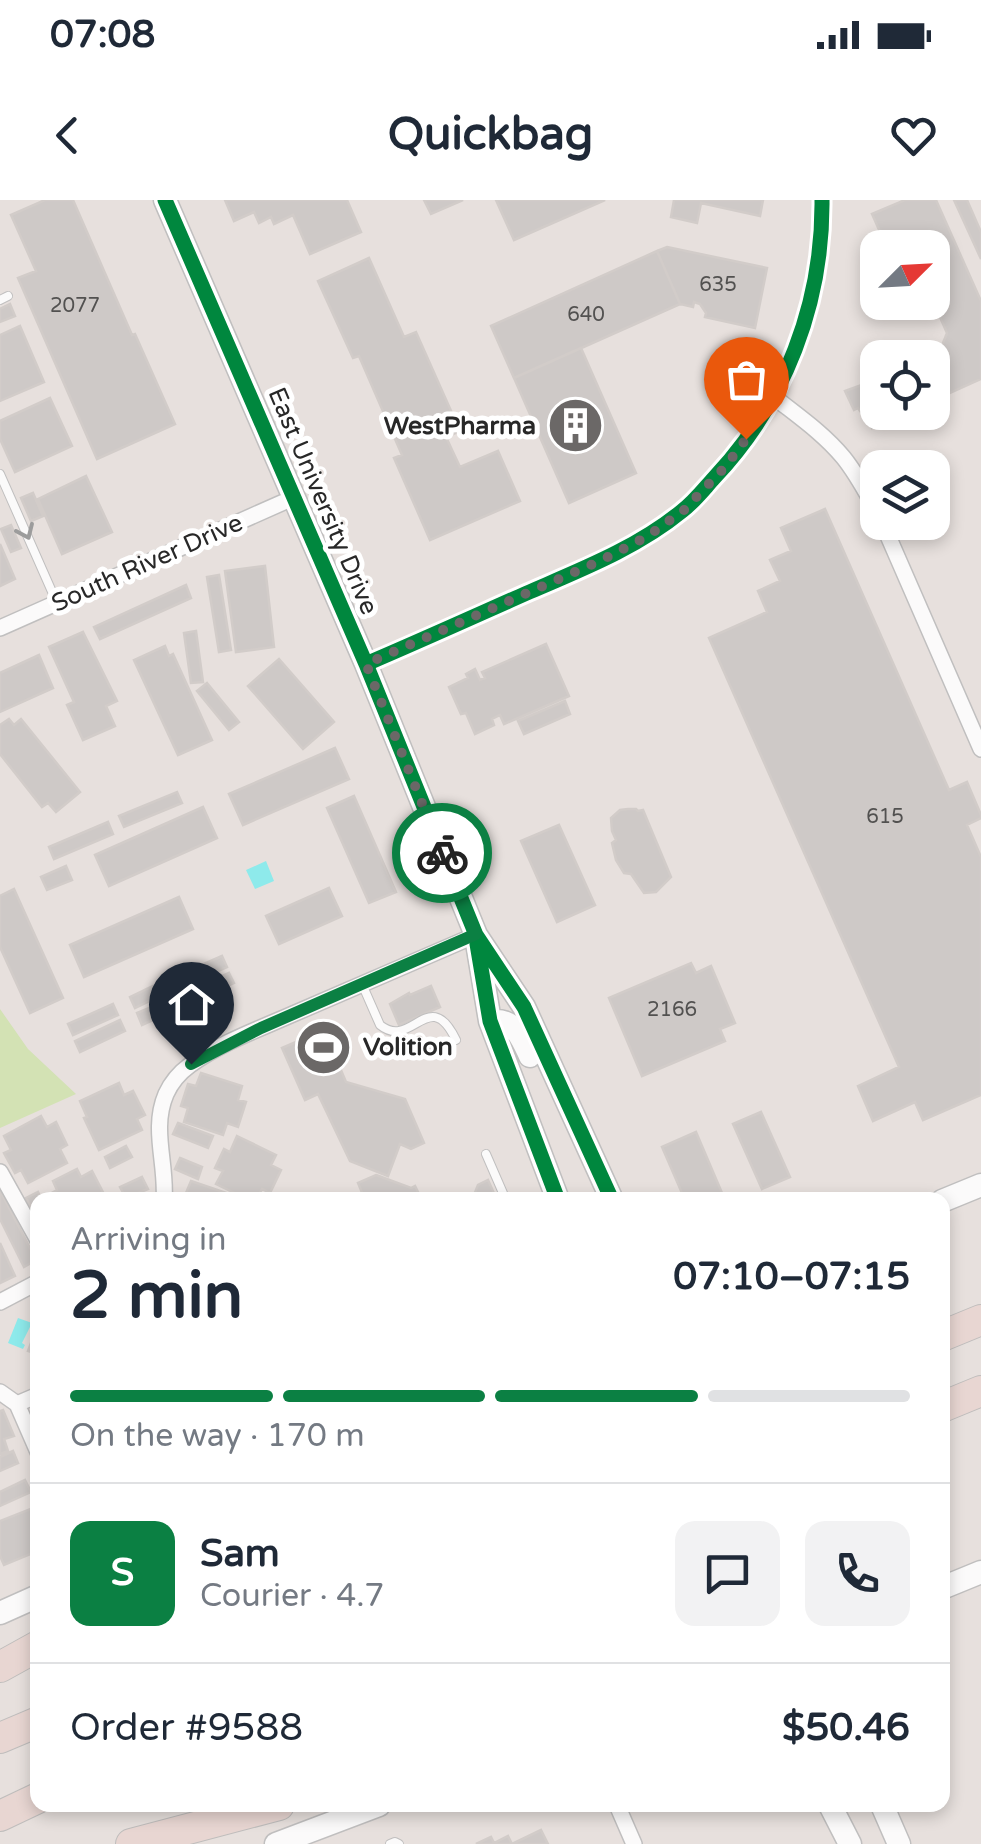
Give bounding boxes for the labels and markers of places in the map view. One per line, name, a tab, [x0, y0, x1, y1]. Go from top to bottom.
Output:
pin	[704, 337, 789, 440]
building icon: WestPharma	[545, 396, 605, 456]
place label: WestPharma	[384, 411, 536, 441]
pin	[149, 962, 234, 1065]
sports icon: Volition	[294, 1017, 354, 1077]
place label: Volition	[363, 1032, 453, 1062]

